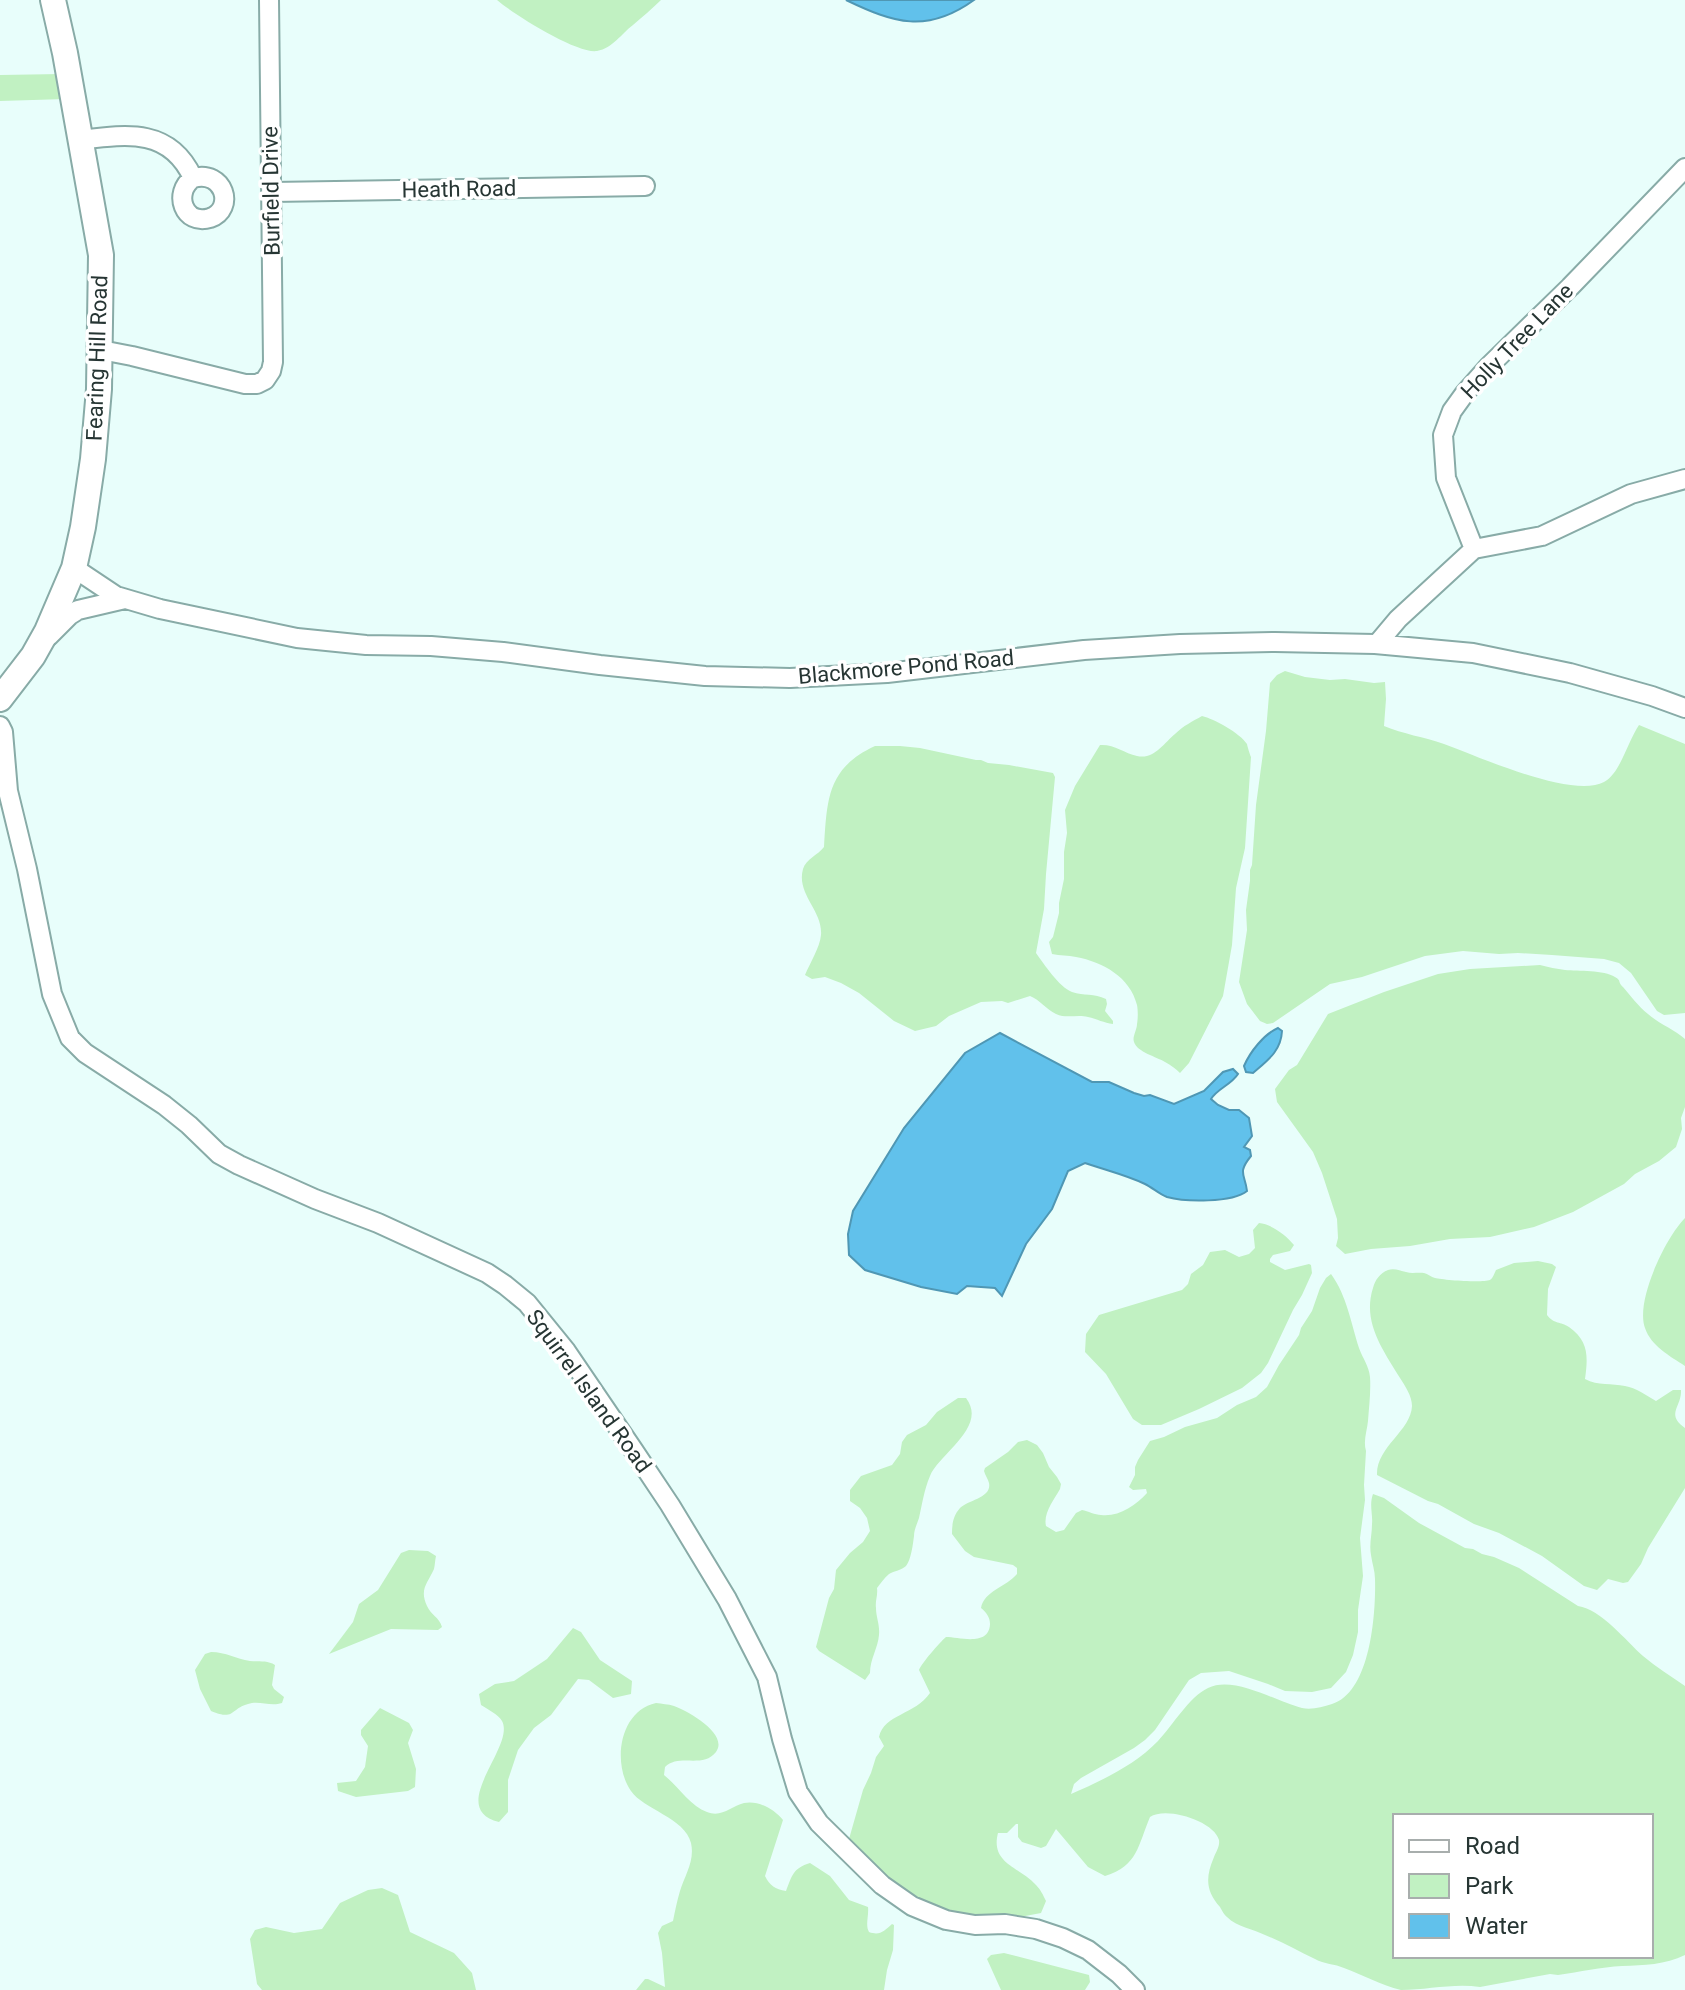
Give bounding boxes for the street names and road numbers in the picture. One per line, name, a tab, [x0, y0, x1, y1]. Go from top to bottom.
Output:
street label: Burfield Drive	[257, 126, 285, 256]
street label: Heath Road	[402, 176, 516, 202]
street label: Fearing Hill Road	[82, 275, 112, 441]
street label: Holly Tree Lane	[1456, 278, 1578, 404]
street label: Blackmore Pond Road	[797, 645, 1015, 689]
street label: Squirrel Island Road	[521, 1305, 657, 1477]

